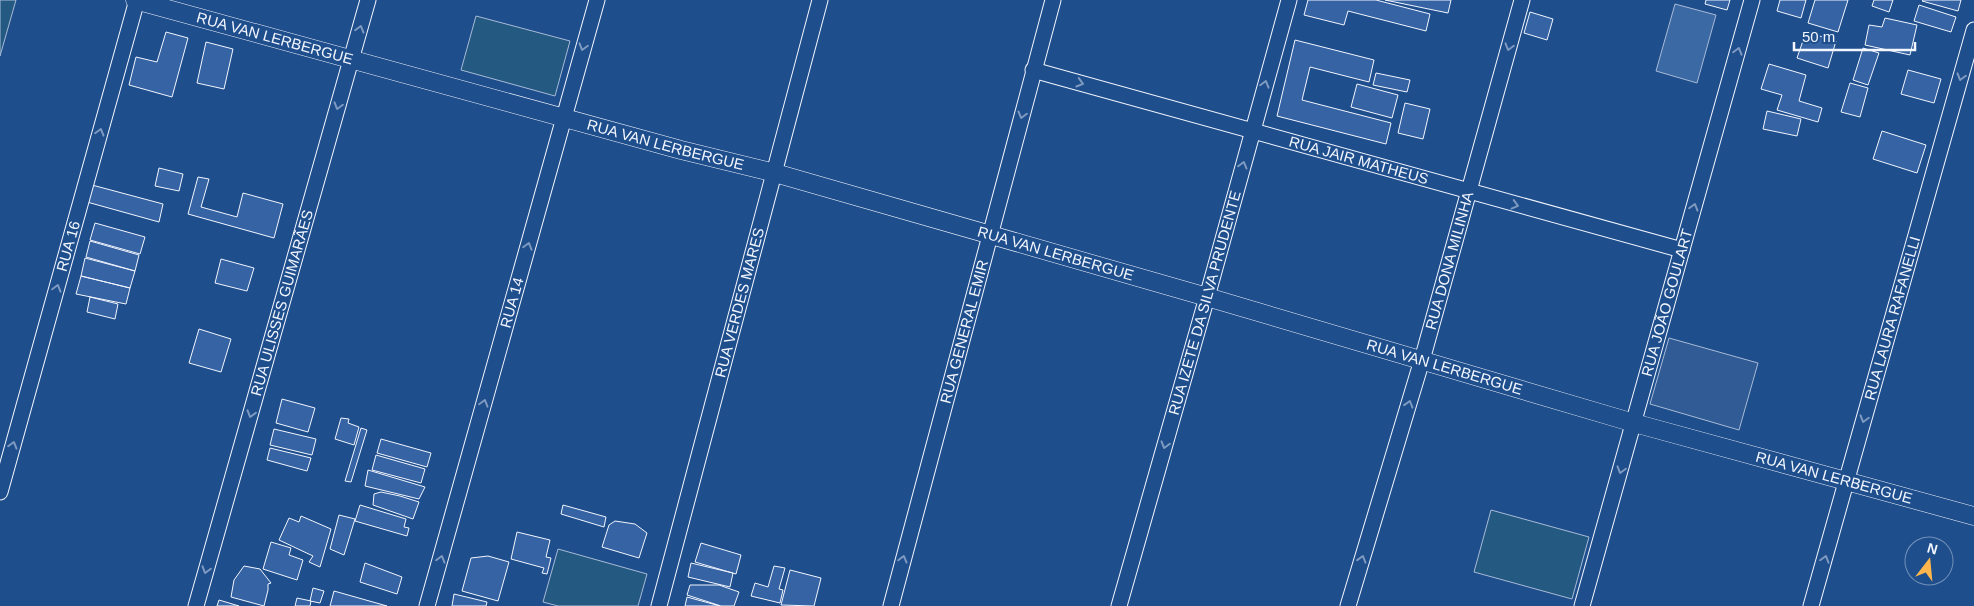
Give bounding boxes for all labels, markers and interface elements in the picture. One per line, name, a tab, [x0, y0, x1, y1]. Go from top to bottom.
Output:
street label: RUA VAN LERBERGUE	[195, 8, 355, 68]
scale bar	[1794, 20, 1915, 52]
one-way arrow	[354, 26, 364, 34]
text: 50 m	[1802, 28, 1835, 45]
one-way arrow	[579, 42, 589, 50]
one-way arrow	[1504, 42, 1514, 51]
one-way arrow	[1732, 46, 1743, 55]
one-way arrow	[1956, 73, 1966, 81]
one-way arrow	[1076, 78, 1084, 88]
one-way arrow	[1260, 80, 1270, 89]
one-way arrow	[333, 101, 344, 110]
one-way arrow	[1017, 110, 1027, 118]
street label: RUA VAN LERBERGUE	[585, 116, 746, 173]
one-way arrow	[94, 127, 105, 136]
street label: RUA JAIR MATHEUS	[1287, 132, 1431, 187]
one-way arrow	[1238, 162, 1248, 170]
street label: RUA IZETE DA SILVA PRUDENTE	[1165, 189, 1244, 417]
street label: RUA DONA MILINHA	[1422, 190, 1476, 332]
one-way arrow	[1511, 199, 1520, 210]
one-way arrow	[1688, 203, 1699, 212]
street label: RUA ULISSES GUIMARÃES	[247, 208, 316, 398]
street label: RUA 16	[53, 219, 83, 273]
street label: RUA VAN LERBERGUE	[976, 223, 1136, 284]
street label: RUA VERDES MARES	[711, 226, 767, 379]
street label: RUA JOÃO GOULART	[1638, 227, 1695, 378]
street label: RUA LAURA RAFANELLI	[1861, 234, 1923, 402]
one-way arrow	[522, 242, 532, 251]
street label: RUA GENERAL EMIR	[937, 258, 991, 405]
street label: RUA 14	[496, 275, 527, 330]
one-way arrow	[51, 285, 61, 293]
street label: RUA VAN LERBERGUE	[1365, 336, 1524, 398]
one-way arrow	[478, 398, 489, 407]
one-way arrow	[1403, 400, 1413, 408]
one-way arrow	[246, 409, 256, 417]
one-way arrow	[1859, 414, 1870, 423]
one-way arrow	[1161, 440, 1171, 448]
one-way arrow	[7, 441, 18, 449]
street label: RUA VAN LERBERGUE	[1754, 448, 1914, 507]
one-way arrow	[1616, 465, 1626, 473]
north arrow	[1904, 536, 1954, 586]
text: N	[1926, 539, 1940, 558]
one-way arrow	[435, 555, 445, 564]
one-way arrow	[898, 555, 908, 563]
one-way arrow	[1819, 555, 1829, 564]
one-way arrow	[1356, 556, 1366, 564]
one-way arrow	[202, 565, 212, 574]

